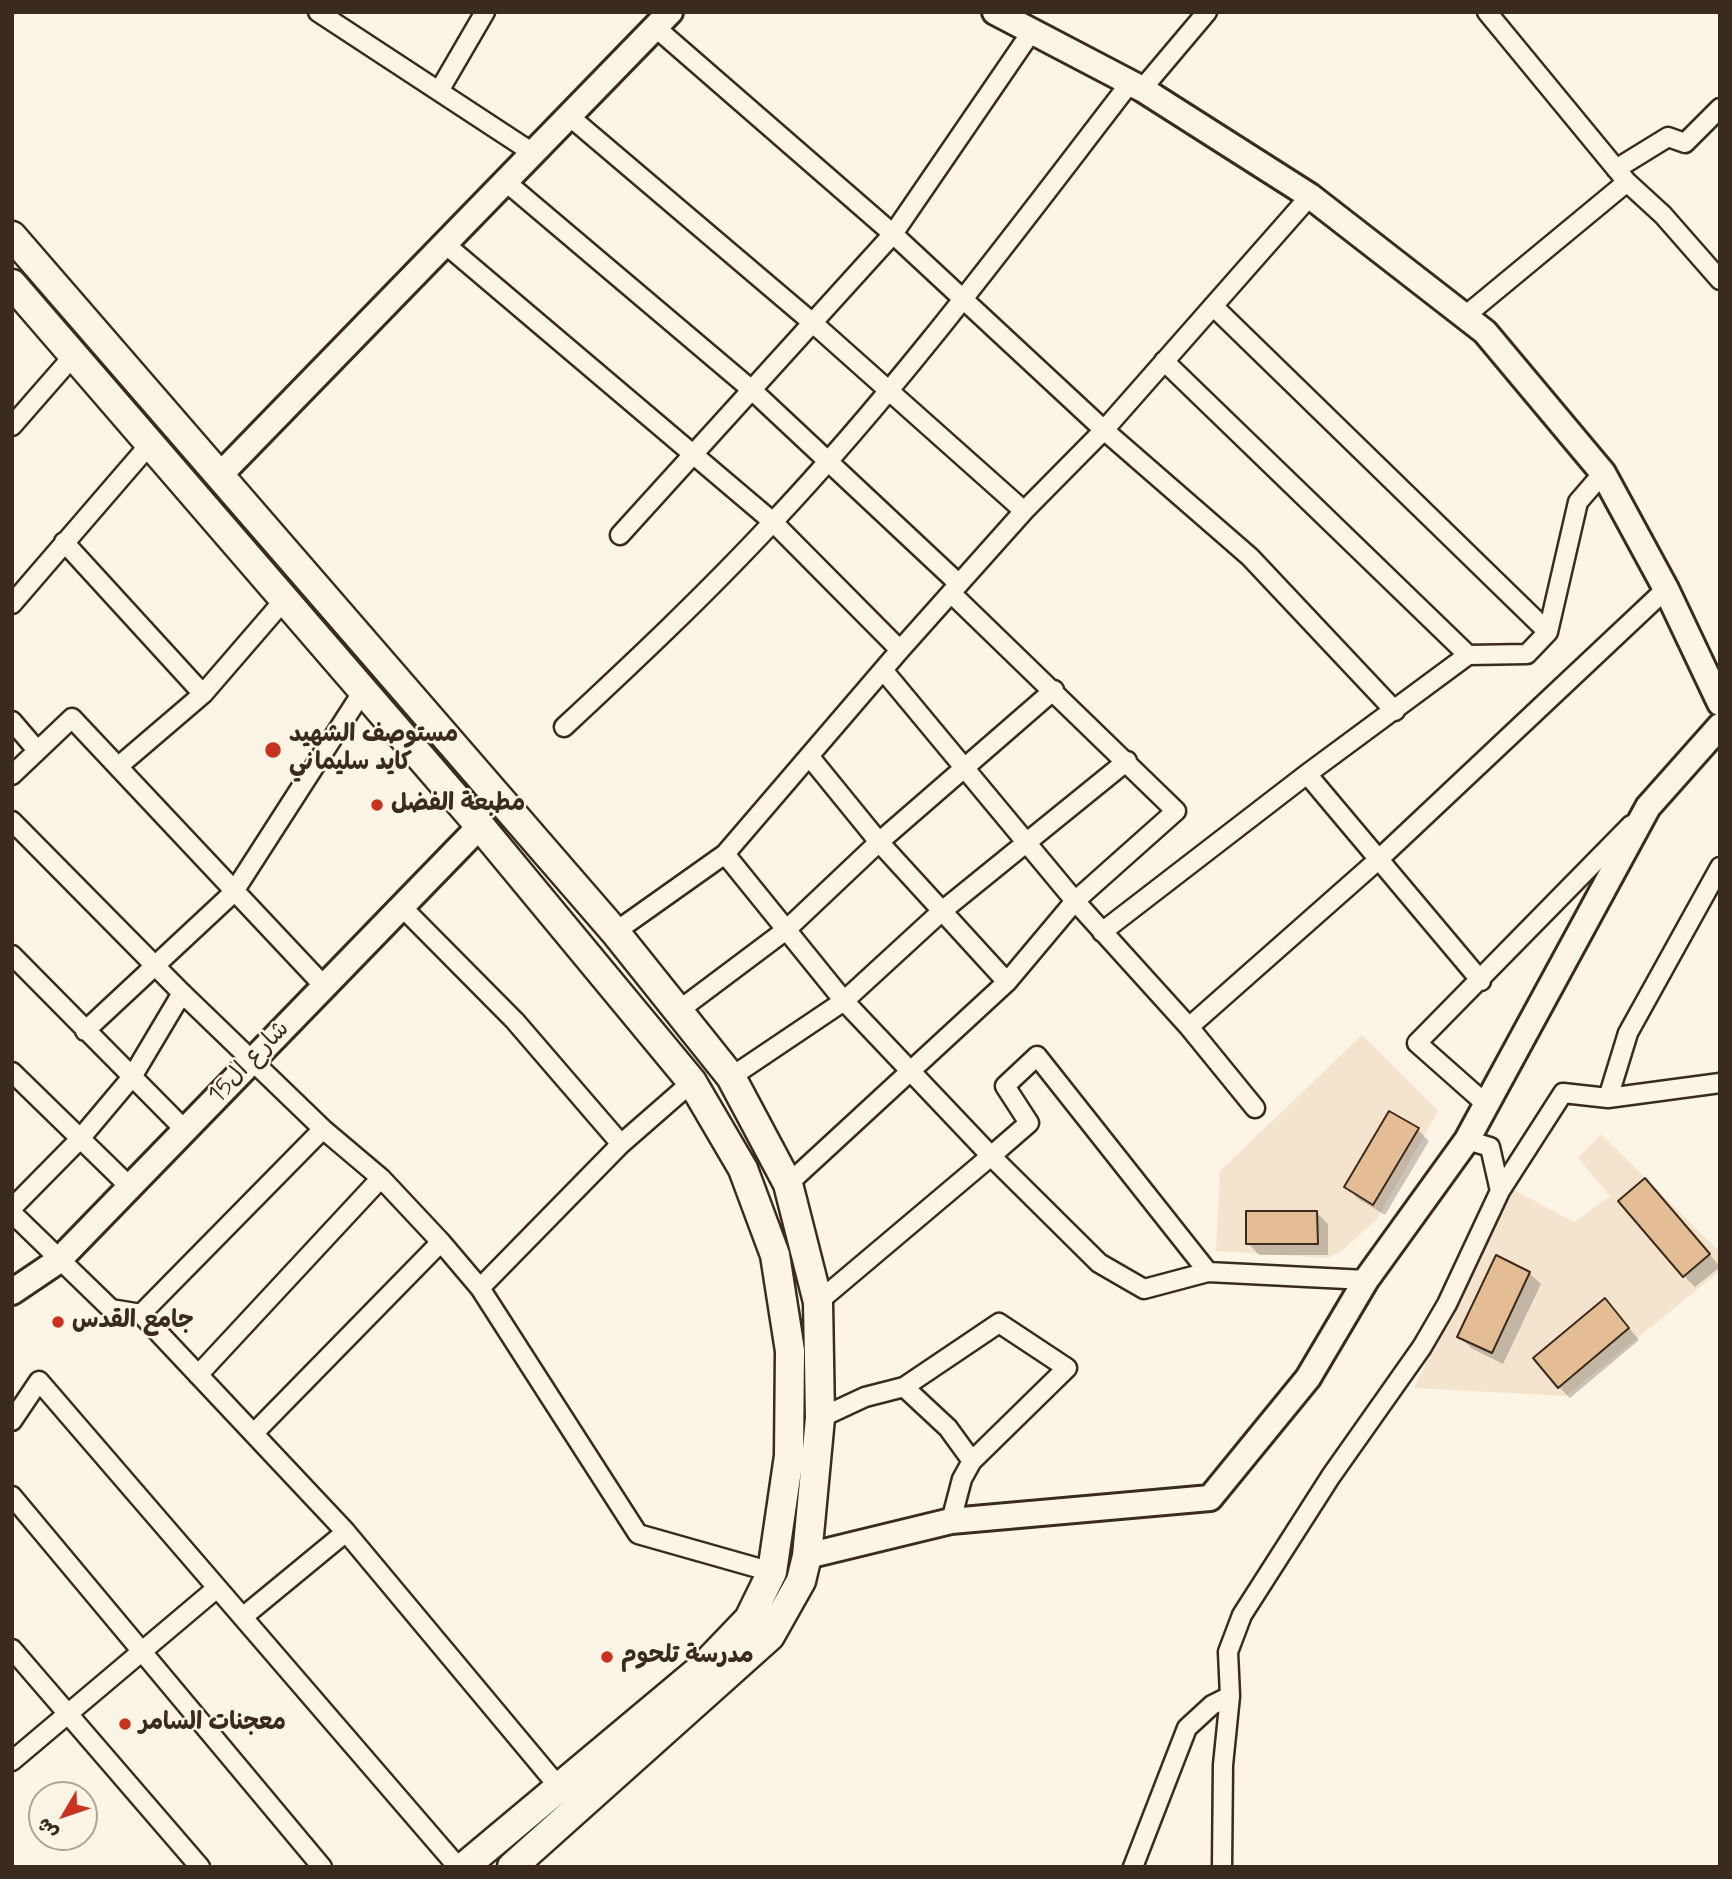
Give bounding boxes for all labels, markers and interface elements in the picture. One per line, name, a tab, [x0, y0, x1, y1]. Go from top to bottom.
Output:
place label: مستوصف الشهيد كايد سليماني	[289, 722, 458, 778]
marker: مستوصف الشهيد كايد سليماني	[263, 740, 283, 760]
place label: مطبعة الفضل	[391, 791, 525, 819]
marker: مطبعة الفضل	[369, 797, 385, 813]
street label: شارع ال15	[204, 1016, 296, 1110]
place label: جامع القدس	[72, 1308, 194, 1336]
marker: جامع القدس	[50, 1314, 66, 1330]
place label: مدرسة تلحوم	[621, 1643, 754, 1671]
marker: مدرسة تلحوم	[599, 1649, 615, 1665]
place label: معجنات السامر	[139, 1710, 286, 1738]
marker: معجنات السامر	[117, 1716, 133, 1732]
north arrow	[28, 1781, 98, 1851]
text: ش	[32, 1812, 64, 1844]

